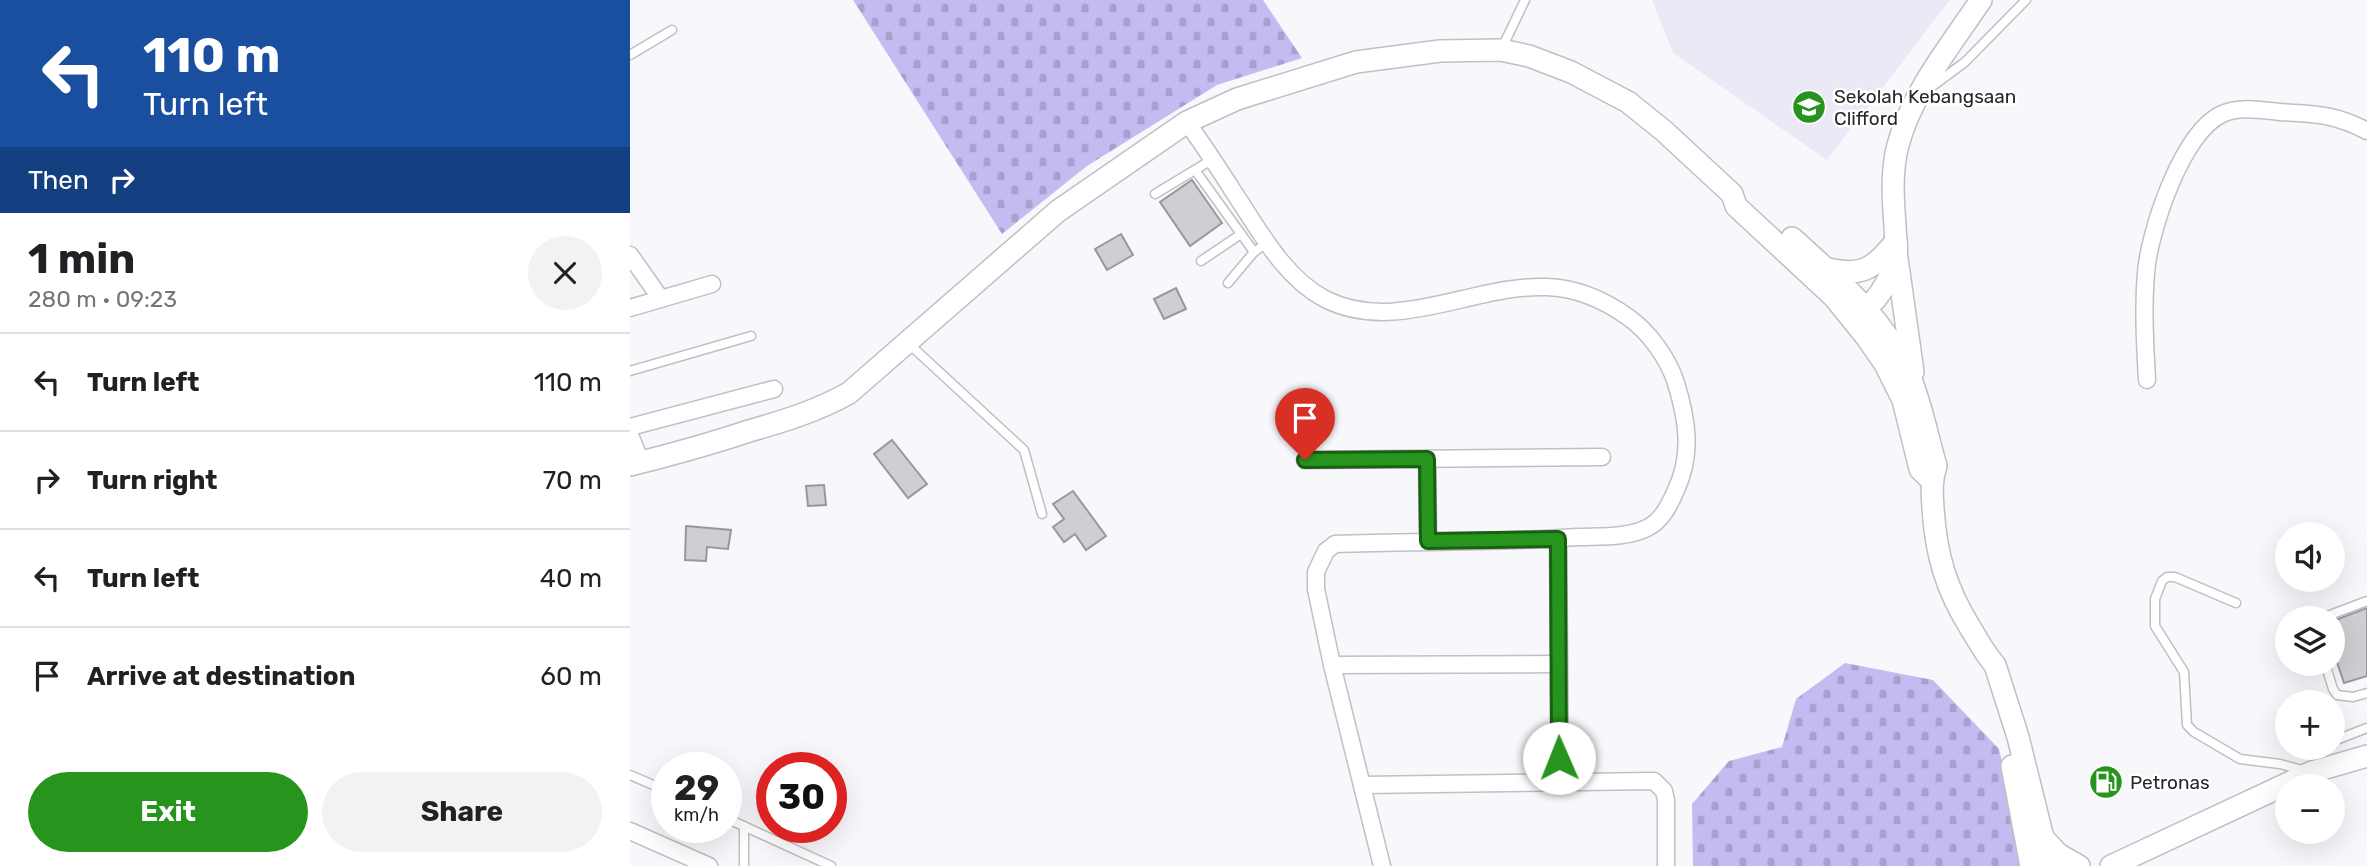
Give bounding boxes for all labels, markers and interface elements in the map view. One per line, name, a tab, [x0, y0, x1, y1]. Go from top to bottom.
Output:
text: 110 m	[143, 26, 280, 84]
icon: left	[28, 28, 119, 119]
text: Turn left	[143, 85, 268, 123]
place label: Sekolah Kebangsaan Clifford	[1834, 85, 2016, 130]
school or university icon: Sekolah Kebangsaan Clifford	[1790, 88, 1828, 126]
icon: right	[103, 161, 141, 199]
text: Then	[28, 165, 89, 196]
text: 1 min	[28, 234, 135, 284]
button: close	[528, 236, 602, 310]
text: 280 m · 09:23	[28, 285, 177, 313]
icon: left	[28, 363, 66, 401]
text: Turn left	[87, 367, 199, 398]
text: 110 m	[534, 367, 602, 398]
pin	[1275, 388, 1335, 460]
icon: arrive	[1286, 399, 1324, 437]
icon: right	[28, 461, 66, 499]
text: Turn right	[87, 465, 217, 496]
text: 70 m	[543, 465, 602, 496]
map controls	[2275, 522, 2345, 844]
button: sound	[2275, 522, 2345, 592]
icon: left	[28, 559, 66, 597]
text: Turn left	[87, 563, 199, 594]
text: 40 m	[540, 563, 602, 594]
button: layers	[2275, 606, 2345, 676]
icon: arrive	[28, 657, 66, 695]
text: Arrive at destination	[87, 661, 355, 692]
text: 60 m	[540, 661, 602, 692]
button: +	[2275, 690, 2345, 760]
position arrow	[1522, 721, 1596, 795]
speed limit sign: 30	[756, 752, 847, 843]
fuel station icon: Petronas	[2087, 763, 2125, 801]
text: 29	[674, 767, 719, 809]
place label: Petronas	[2130, 771, 2210, 794]
button: Exit	[28, 772, 308, 852]
button: Share	[322, 772, 602, 852]
button: −	[2275, 774, 2345, 844]
text: km/h	[674, 804, 719, 826]

